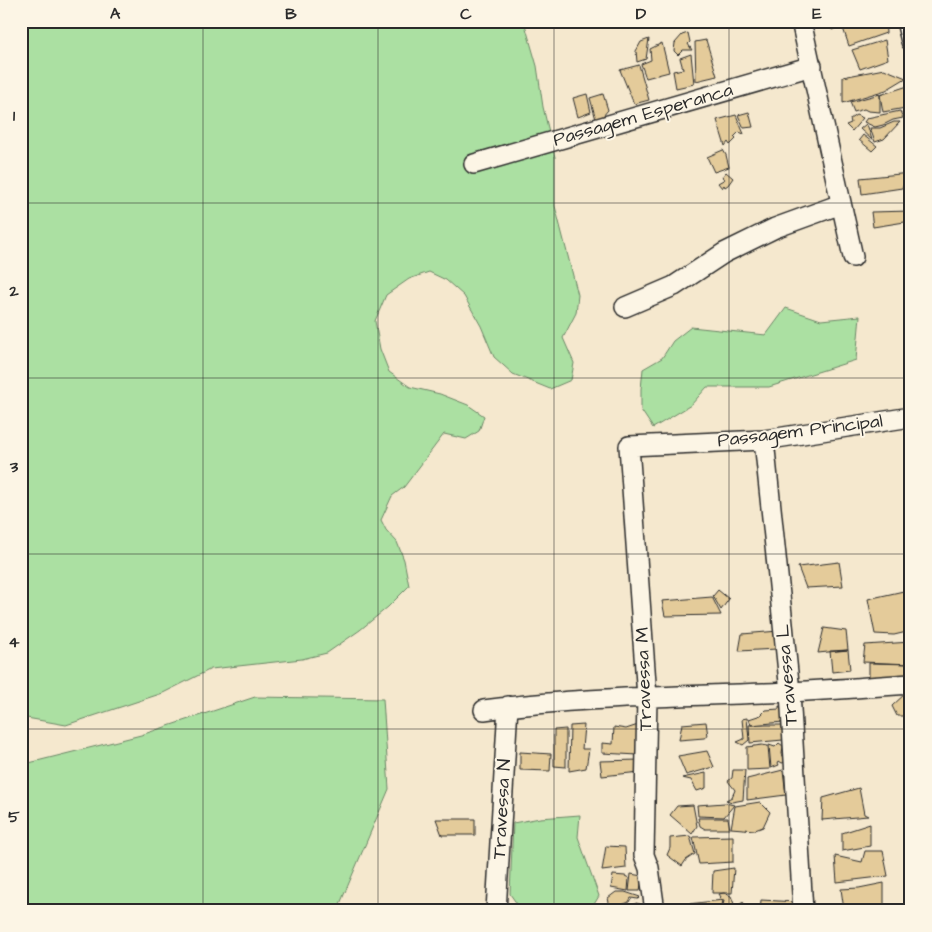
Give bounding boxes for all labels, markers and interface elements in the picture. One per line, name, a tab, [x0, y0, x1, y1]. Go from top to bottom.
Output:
text: A	[110, 3, 121, 25]
text: B	[285, 3, 297, 25]
text: C	[460, 3, 472, 25]
text: D	[636, 3, 647, 25]
text: E	[812, 3, 822, 25]
street label: Passagem Esperanca	[550, 76, 737, 155]
text: 1	[13, 105, 16, 127]
text: 2	[8, 280, 19, 302]
street label: Passagem Principal	[716, 407, 884, 456]
text: 3	[9, 456, 19, 478]
street label: Travessa L	[769, 623, 805, 727]
street label: Travessa M	[629, 626, 659, 732]
text: 4	[9, 631, 20, 653]
street label: Travessa N	[486, 758, 518, 860]
text: 5	[8, 806, 20, 828]

